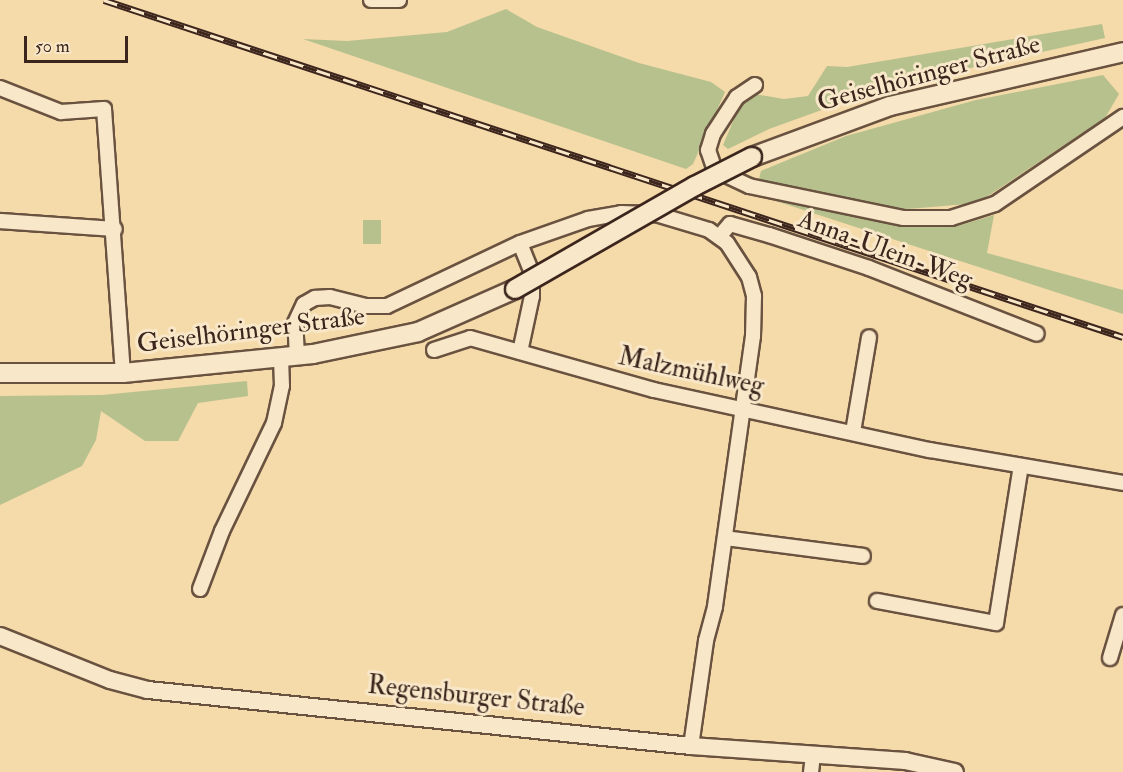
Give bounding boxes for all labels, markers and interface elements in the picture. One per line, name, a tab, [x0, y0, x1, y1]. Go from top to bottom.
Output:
scale bar	[27, 24, 130, 62]
street label: Geiselhöringer Straße	[814, 29, 1044, 119]
text: 50 m	[35, 35, 70, 58]
street label: Anna-Ulein-Weg	[794, 204, 976, 296]
street label: Geiselhöringer Straße	[135, 302, 367, 360]
street label: Malzmühlweg	[615, 341, 767, 403]
street label: Regensburger Straße	[366, 670, 586, 724]

